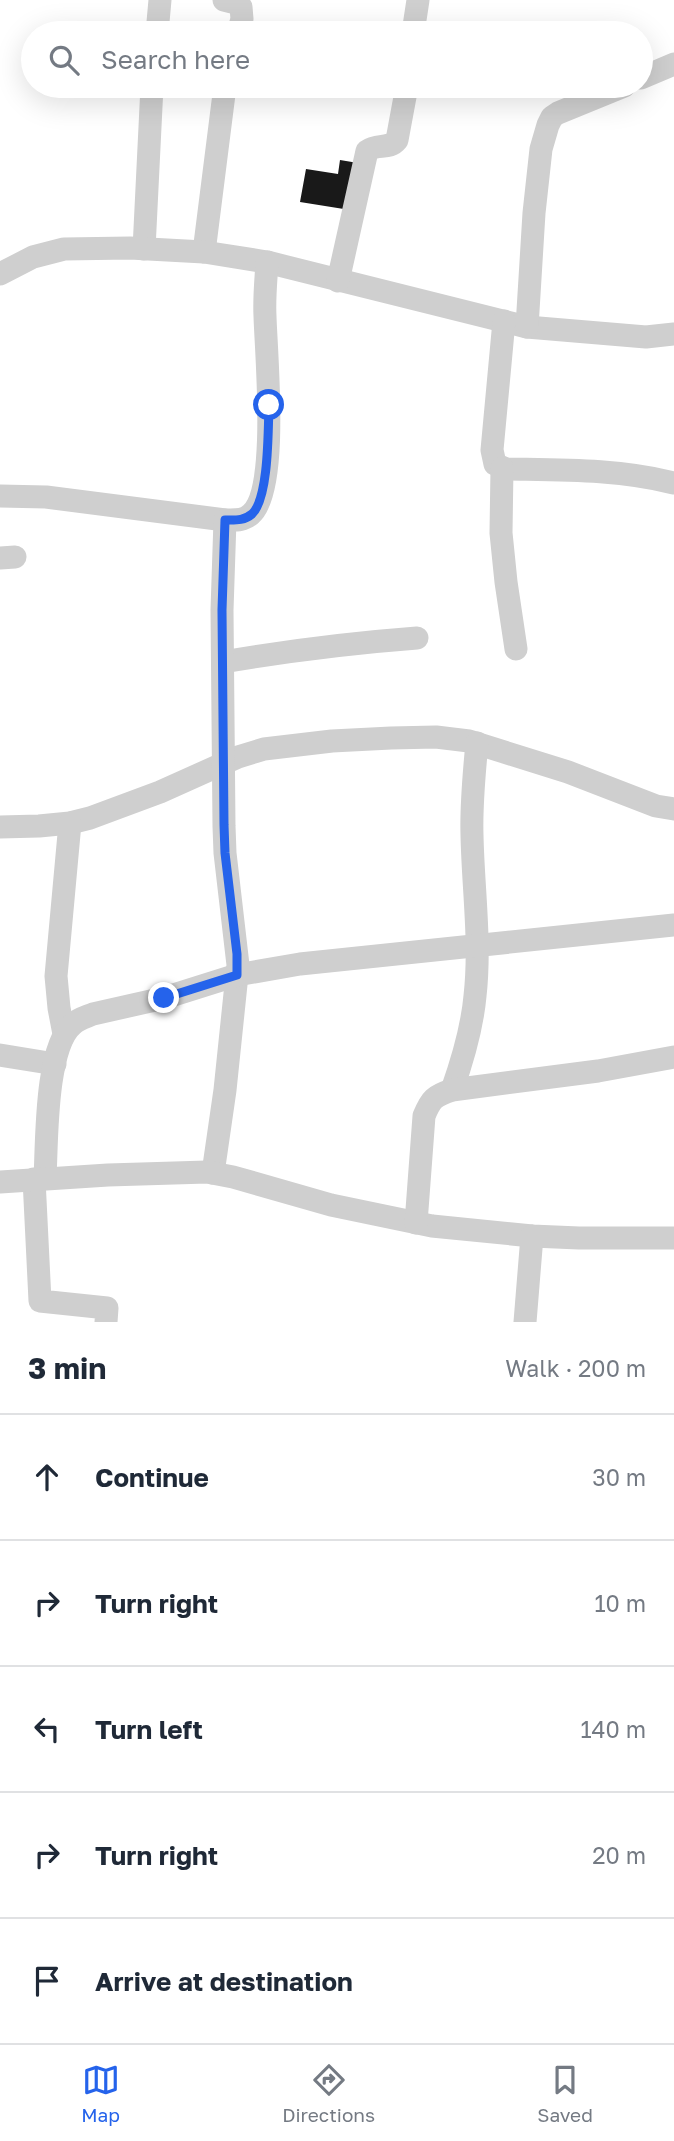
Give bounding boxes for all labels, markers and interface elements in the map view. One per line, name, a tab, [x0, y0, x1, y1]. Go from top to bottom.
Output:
search box	[21, 21, 653, 98]
icon: search	[45, 41, 83, 79]
text: Search here	[101, 44, 250, 75]
route start	[253, 389, 284, 420]
route end	[148, 982, 179, 1013]
text: 3 min	[28, 1350, 106, 1386]
text: Walk · 200 m	[505, 1354, 646, 1382]
icon: ahead	[28, 1458, 66, 1496]
text: Continue	[95, 1462, 209, 1493]
text: 30 m	[592, 1463, 646, 1491]
icon: right	[28, 1584, 66, 1622]
text: Turn right	[95, 1588, 218, 1619]
text: 10 m	[594, 1589, 646, 1617]
icon: left	[28, 1710, 66, 1748]
text: Turn left	[95, 1714, 203, 1745]
text: 140 m	[580, 1715, 646, 1743]
icon: right	[28, 1836, 66, 1874]
text: Turn right	[95, 1840, 218, 1871]
text: 20 m	[592, 1841, 646, 1869]
icon: arrive	[28, 1962, 66, 2000]
text: Arrive at destination	[95, 1966, 353, 1997]
tab: Map	[81, 2061, 120, 2126]
tab: Directions	[282, 2061, 375, 2126]
tab: Saved	[537, 2061, 593, 2126]

